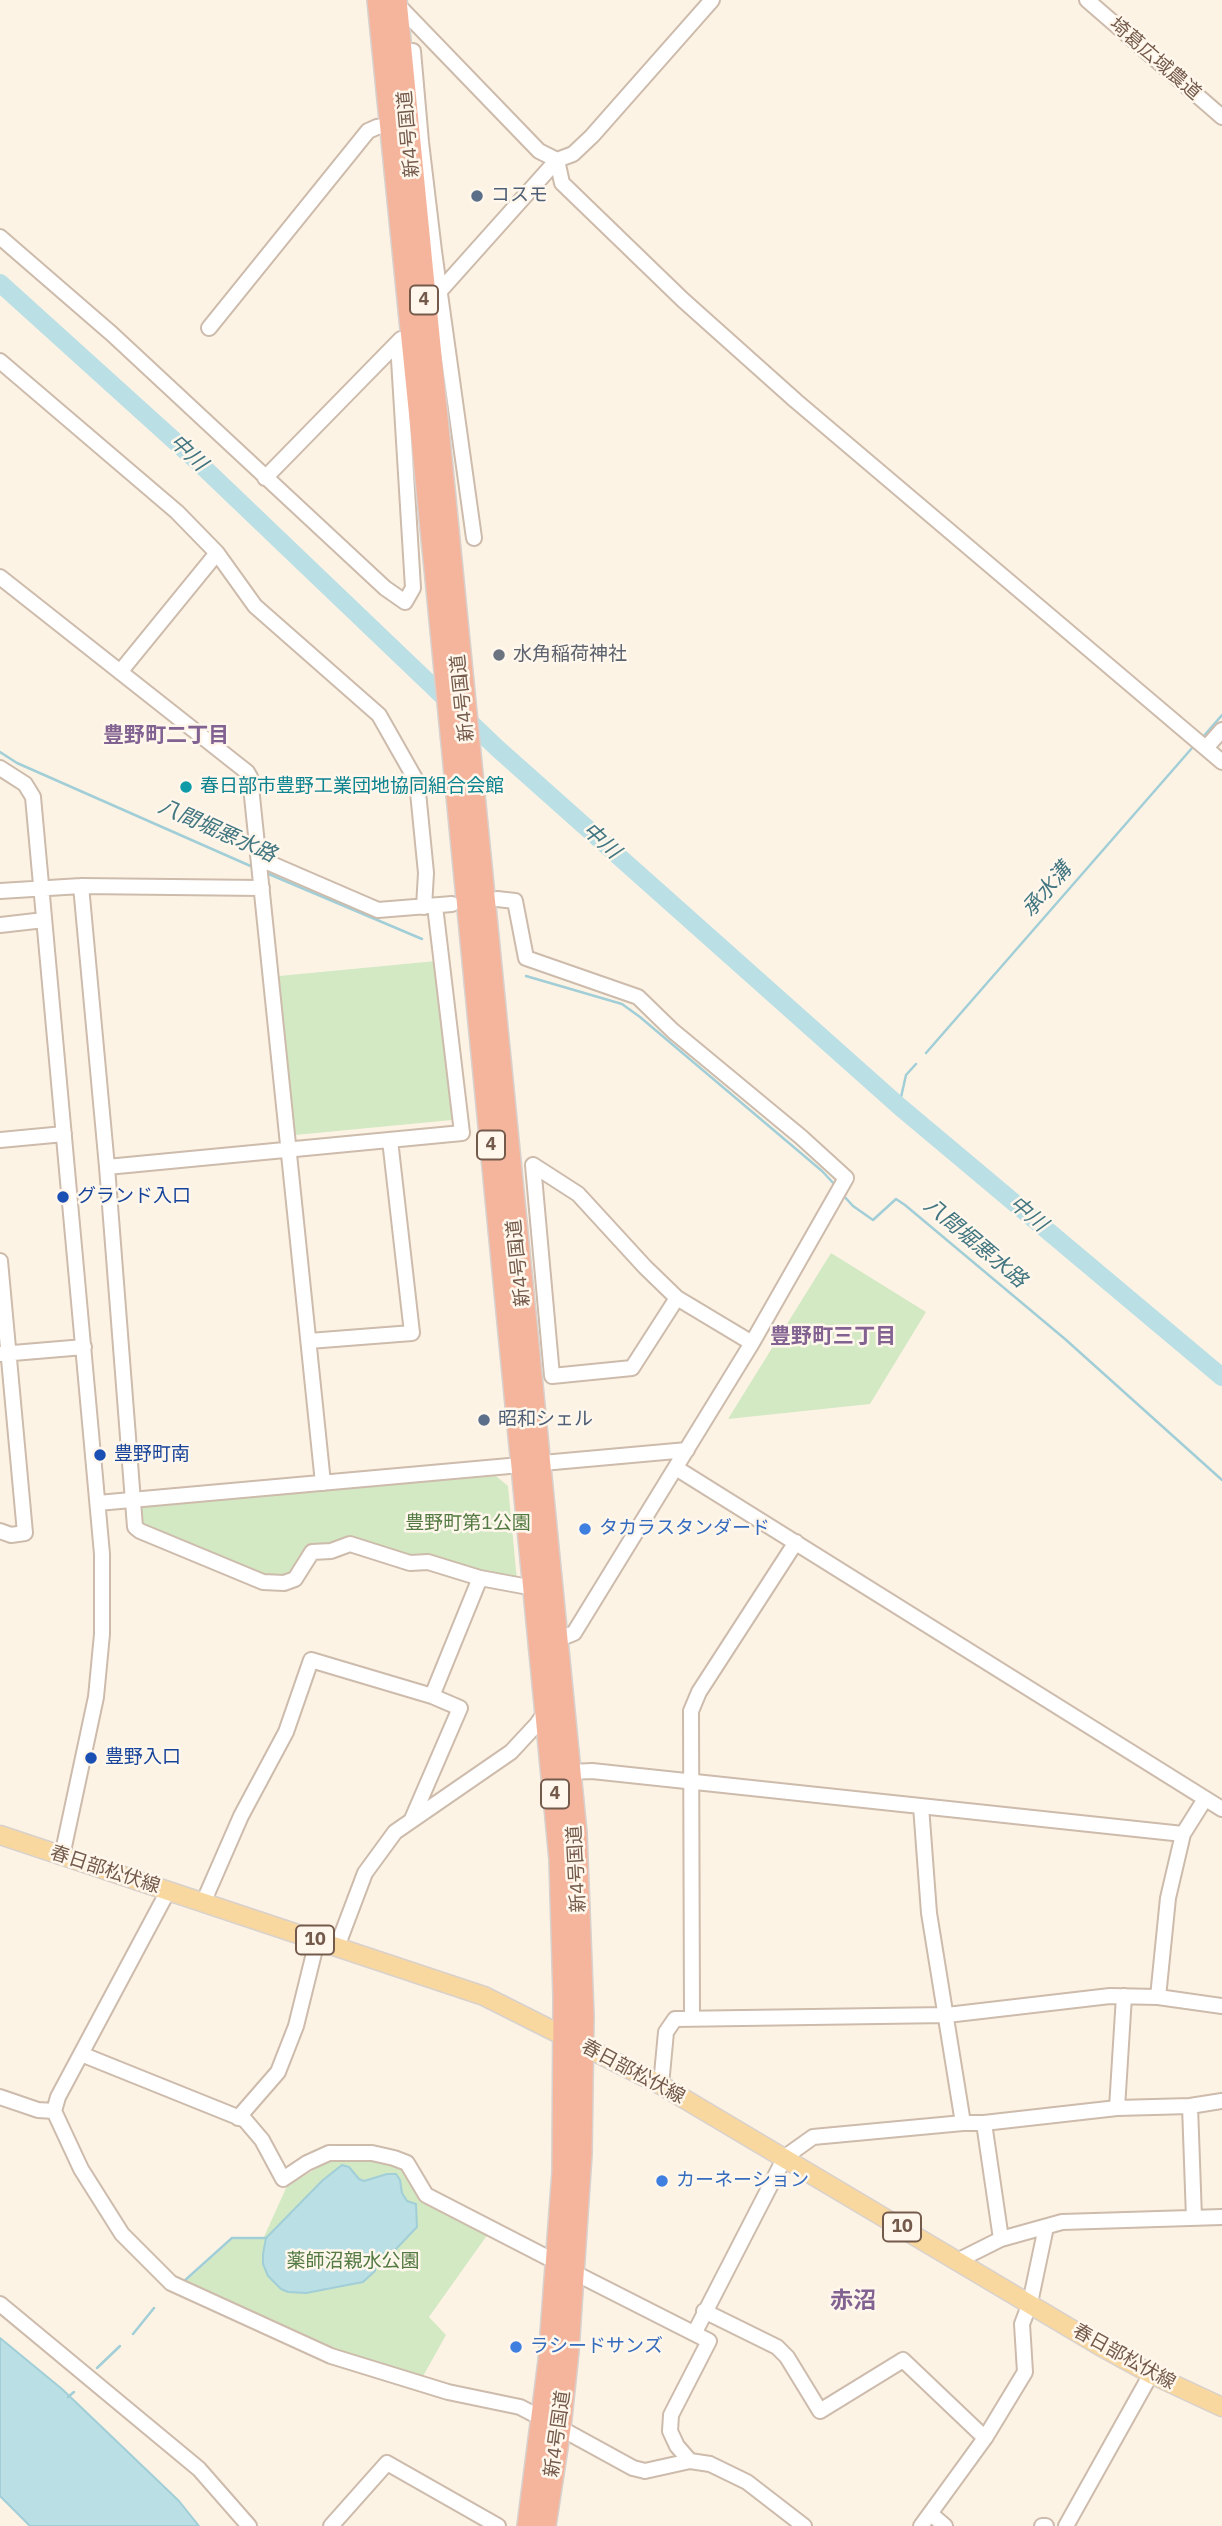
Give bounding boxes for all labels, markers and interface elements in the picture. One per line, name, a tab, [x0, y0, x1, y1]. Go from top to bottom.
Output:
street label: 埼葛広域農道	[1105, 13, 1205, 105]
street label: 新4号国道	[394, 89, 424, 179]
place label: コスモ	[491, 185, 548, 207]
marker: コスモ	[469, 188, 485, 204]
road number: 4	[410, 286, 438, 314]
water label: 中川	[164, 429, 212, 477]
place label: 水角稲荷神社	[513, 644, 627, 666]
marker: 水角稲荷神社	[491, 647, 507, 663]
street label: 新4号国道	[447, 653, 479, 743]
district label: 豊野町二丁目	[103, 723, 229, 749]
place label: 春日部市豊野工業団地協同組合会館	[200, 776, 504, 798]
marker: 春日部市豊野工業団地協同組合会館	[178, 779, 194, 795]
water label: 八間堀悪水路	[154, 794, 280, 868]
water label: 中川	[577, 818, 625, 864]
water label: 承水溝	[1017, 858, 1077, 922]
road number: 4	[477, 1130, 505, 1160]
place label: グランド入口	[77, 1186, 191, 1208]
marker: グランド入口	[55, 1189, 71, 1205]
water label: 中川	[1004, 1191, 1052, 1237]
water label: 八間堀悪水路	[919, 1193, 1031, 1293]
street label: 新4号国道	[503, 1218, 535, 1308]
district label: 豊野町三丁目	[770, 1324, 896, 1350]
place label: 昭和シェル	[498, 1409, 593, 1431]
marker: 昭和シェル	[476, 1412, 492, 1428]
place label: 豊野町南	[114, 1444, 190, 1466]
marker: 豊野町南	[92, 1447, 108, 1463]
park label: 豊野町第1公園	[405, 1513, 531, 1535]
place label: タカラスタンダード	[599, 1518, 770, 1540]
marker: タカラスタンダード	[577, 1521, 593, 1537]
place label: 豊野入口	[105, 1747, 181, 1769]
marker: 豊野入口	[83, 1750, 99, 1766]
road number: 4	[541, 1779, 569, 1808]
street label: 新4号国道	[563, 1825, 591, 1913]
street label: 春日部松伏線	[47, 1842, 163, 1898]
road number: 10	[296, 1926, 334, 1954]
street label: 春日部松伏線	[577, 2035, 689, 2109]
place label: カーネーション	[676, 2170, 809, 2192]
marker: カーネーション	[654, 2173, 670, 2189]
road number: 10	[883, 2213, 921, 2242]
park label: 薬師沼親水公園	[287, 2251, 419, 2273]
district label: 赤沼	[830, 2287, 876, 2315]
street label: 春日部松伏線	[1069, 2319, 1179, 2395]
place label: ラシードサンズ	[530, 2336, 663, 2358]
marker: ラシードサンズ	[508, 2339, 524, 2355]
street label: 新4号国道	[541, 2389, 575, 2479]

